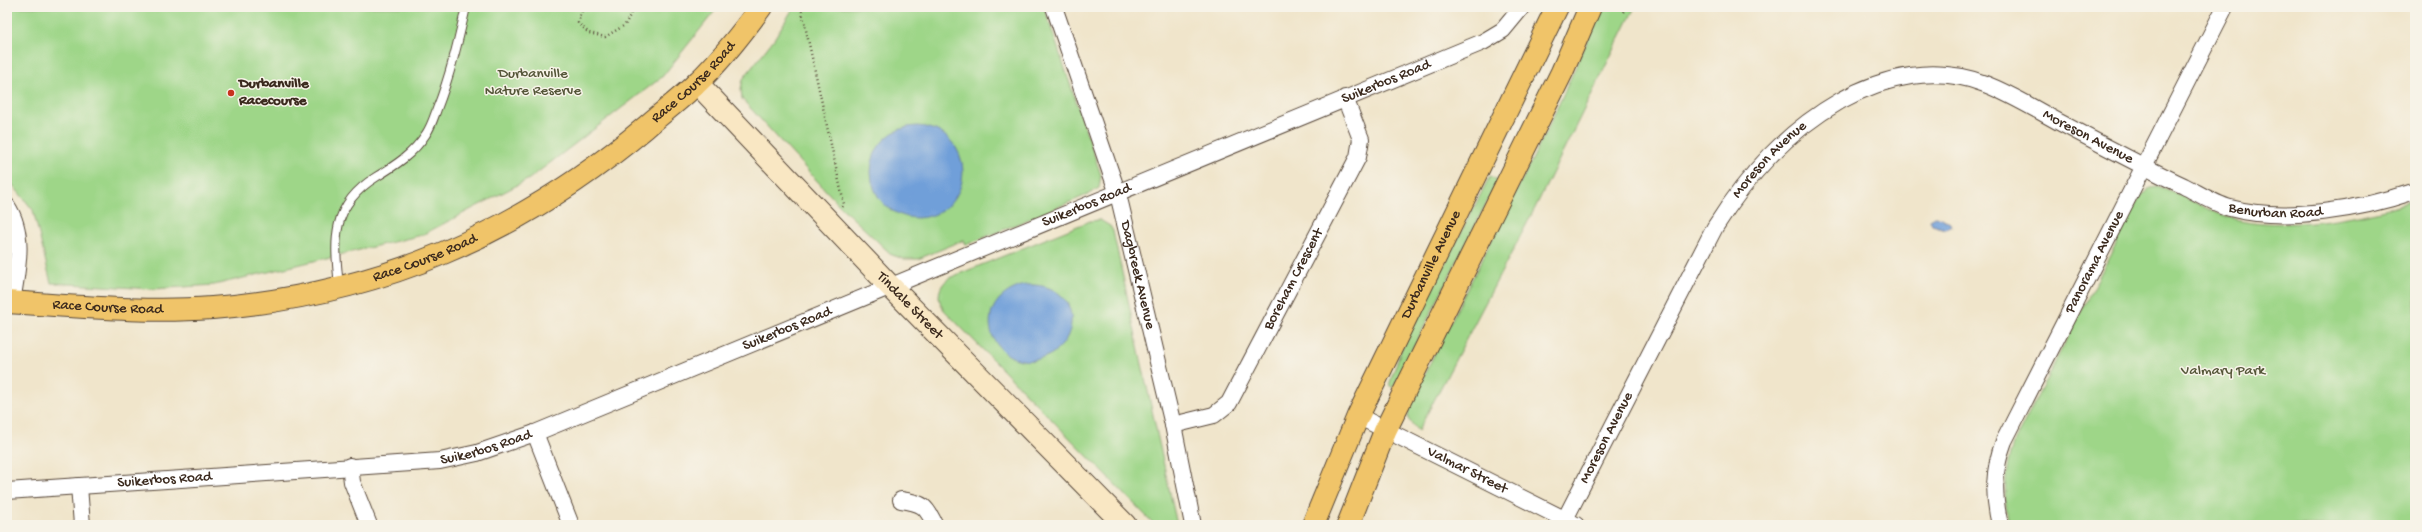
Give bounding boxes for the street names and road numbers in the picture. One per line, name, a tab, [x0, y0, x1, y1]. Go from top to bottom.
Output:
street label: Race Course Road	[648, 37, 741, 127]
street label: Suikerbos Road	[1339, 55, 1434, 108]
street label: Moreson Avenue	[2039, 106, 2137, 169]
street label: Moreson Avenue	[1729, 117, 1811, 202]
street label: Suikerbos Road	[1040, 179, 1135, 232]
street label: Benurban Road	[2225, 199, 2325, 223]
street label: Durbanville Avenue	[1397, 207, 1466, 323]
street label: Panorama Avenue	[2061, 208, 2129, 318]
street label: Dagbreek Avenue	[1115, 218, 1159, 331]
street label: Boreham Crescent	[1259, 224, 1329, 334]
street label: Race Course Road	[371, 229, 481, 287]
street label: Tindale Street	[872, 267, 948, 345]
street label: Race Course Road	[52, 296, 164, 319]
street label: Suikerbos Road	[740, 302, 835, 355]
street label: Moreson Avenue	[1576, 389, 1638, 487]
street label: Suikerbos Road	[439, 425, 535, 470]
street label: Valmar Street	[1423, 442, 1512, 499]
street label: Suikerbos Road	[117, 468, 214, 492]

